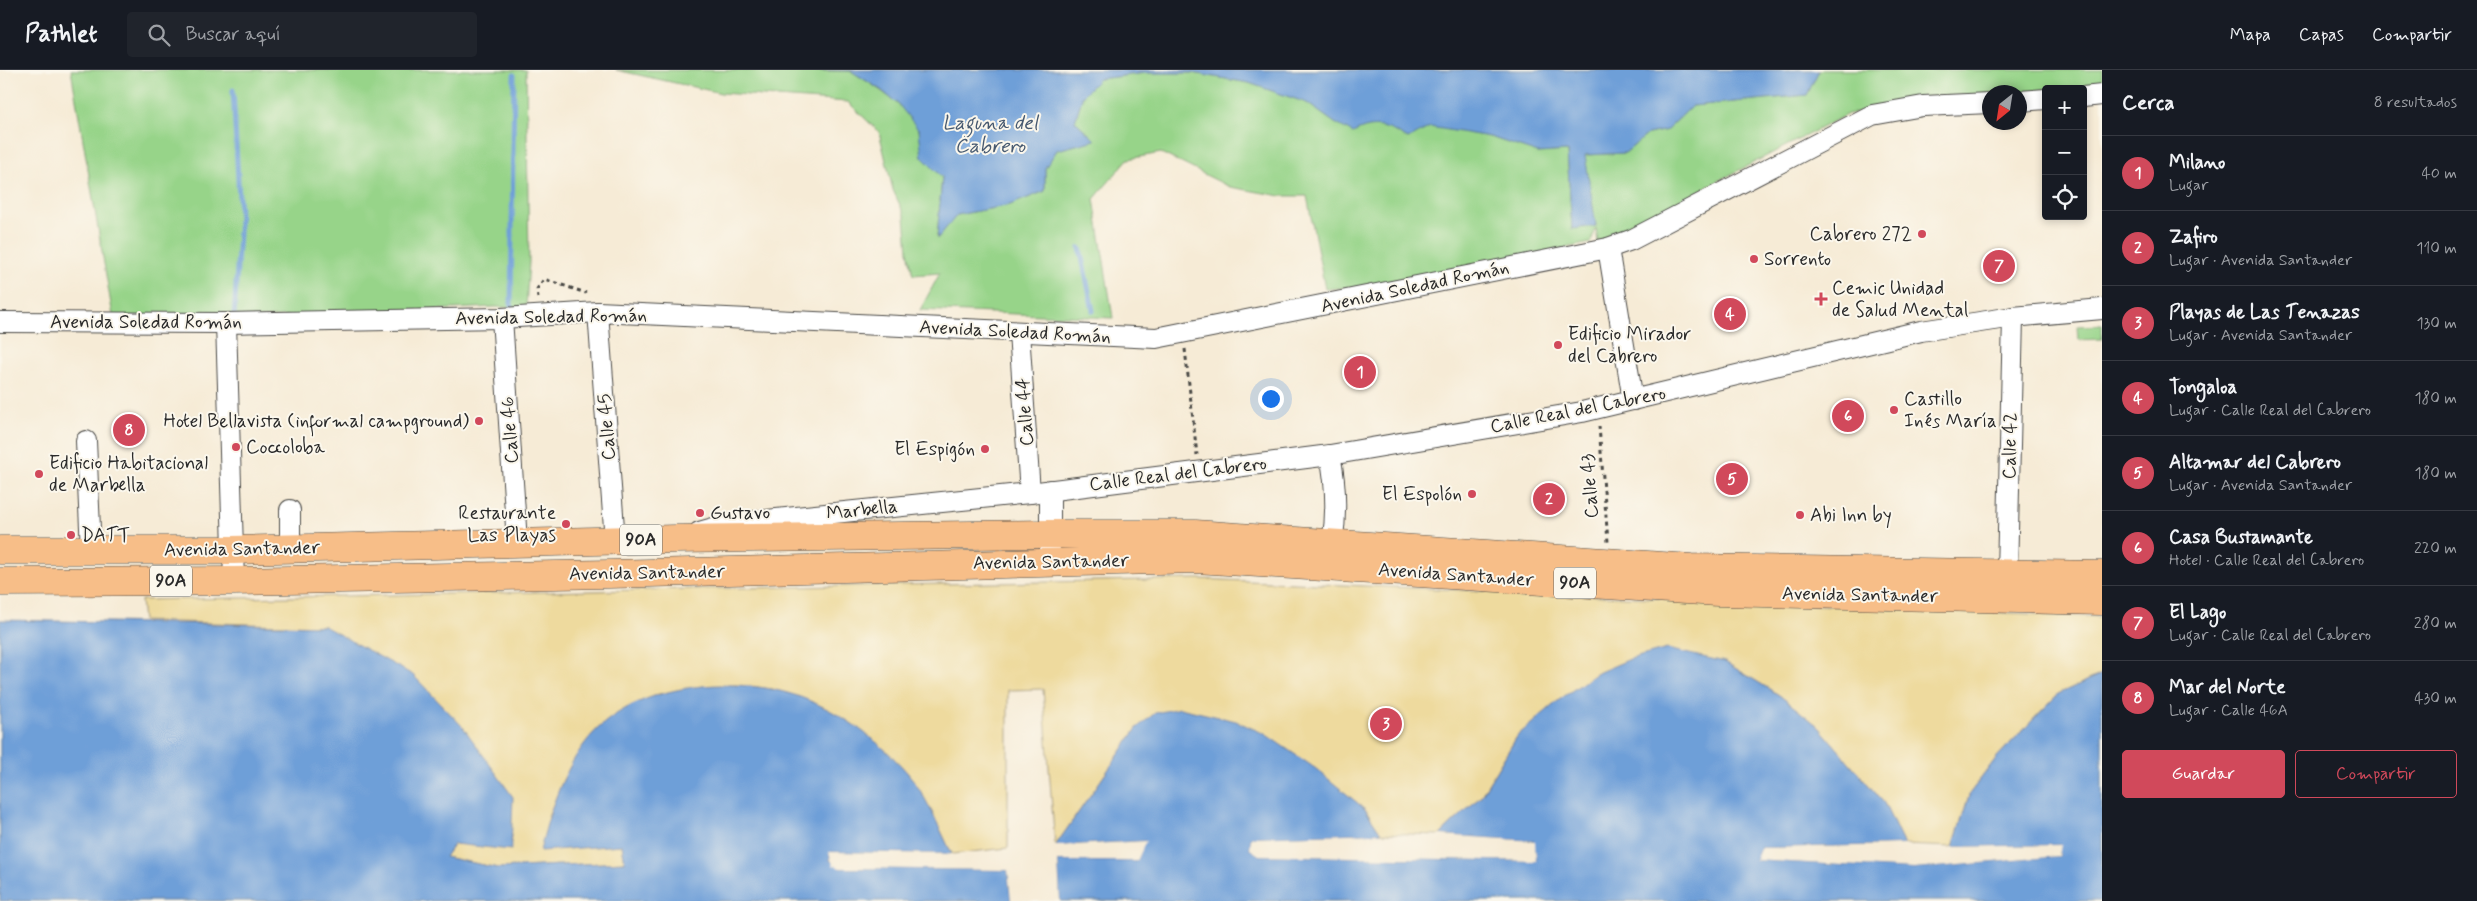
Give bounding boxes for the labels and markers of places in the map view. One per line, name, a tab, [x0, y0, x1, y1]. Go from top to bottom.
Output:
place label: Cabrero 272	[1810, 222, 1912, 247]
marker: Cabrero 272	[1916, 228, 1928, 240]
place label: Sorrento	[1764, 247, 1831, 272]
pin: 7	[1983, 247, 2015, 285]
marker: Sorrento	[1748, 253, 1760, 265]
place label: Cemic Unidad de Salud Mental	[1832, 276, 1969, 323]
marker: Cemic Unidad de Salud Mental	[1814, 292, 1828, 306]
pin: 4	[1714, 295, 1746, 333]
place label: Edificio Mirador del Cabrero	[1568, 322, 1691, 369]
marker: Edificio Mirador del Cabrero	[1552, 339, 1564, 351]
pin: 1	[1344, 353, 1376, 391]
place label: Castillo Inés María	[1904, 387, 1997, 434]
pin: 6	[1832, 397, 1864, 435]
marker: Castillo Inés María	[1888, 404, 1900, 416]
place label: Hotel Bellavista (informal campground)	[163, 409, 469, 437]
pin: 8	[113, 411, 145, 449]
marker: Hotel Bellavista (informal campground)	[473, 415, 485, 427]
place label: Coccoloba	[246, 435, 326, 460]
place label: El Espigón	[894, 437, 975, 463]
marker: Coccoloba	[230, 441, 242, 453]
marker: El Espigón	[979, 443, 991, 455]
place label: Edificio Habitacional de Marbella	[49, 451, 208, 498]
pin: 5	[1716, 460, 1748, 498]
marker: Edificio Habitacional de Marbella	[33, 468, 45, 480]
pin: 2	[1533, 480, 1565, 518]
place label: El Espolón	[1382, 482, 1462, 507]
marker: El Espolón	[1466, 488, 1478, 500]
place label: Restaurante Las Playas	[458, 501, 556, 548]
place label: Gustavo	[710, 501, 770, 526]
place label: Abi Inn by	[1810, 503, 1892, 529]
marker: Gustavo	[694, 507, 706, 519]
marker: Abi Inn by	[1794, 509, 1806, 521]
marker: Restaurante Las Playas	[560, 518, 572, 530]
place label: DATT	[81, 523, 130, 548]
marker: DATT	[65, 529, 77, 541]
pin: 3	[1370, 705, 1402, 743]

